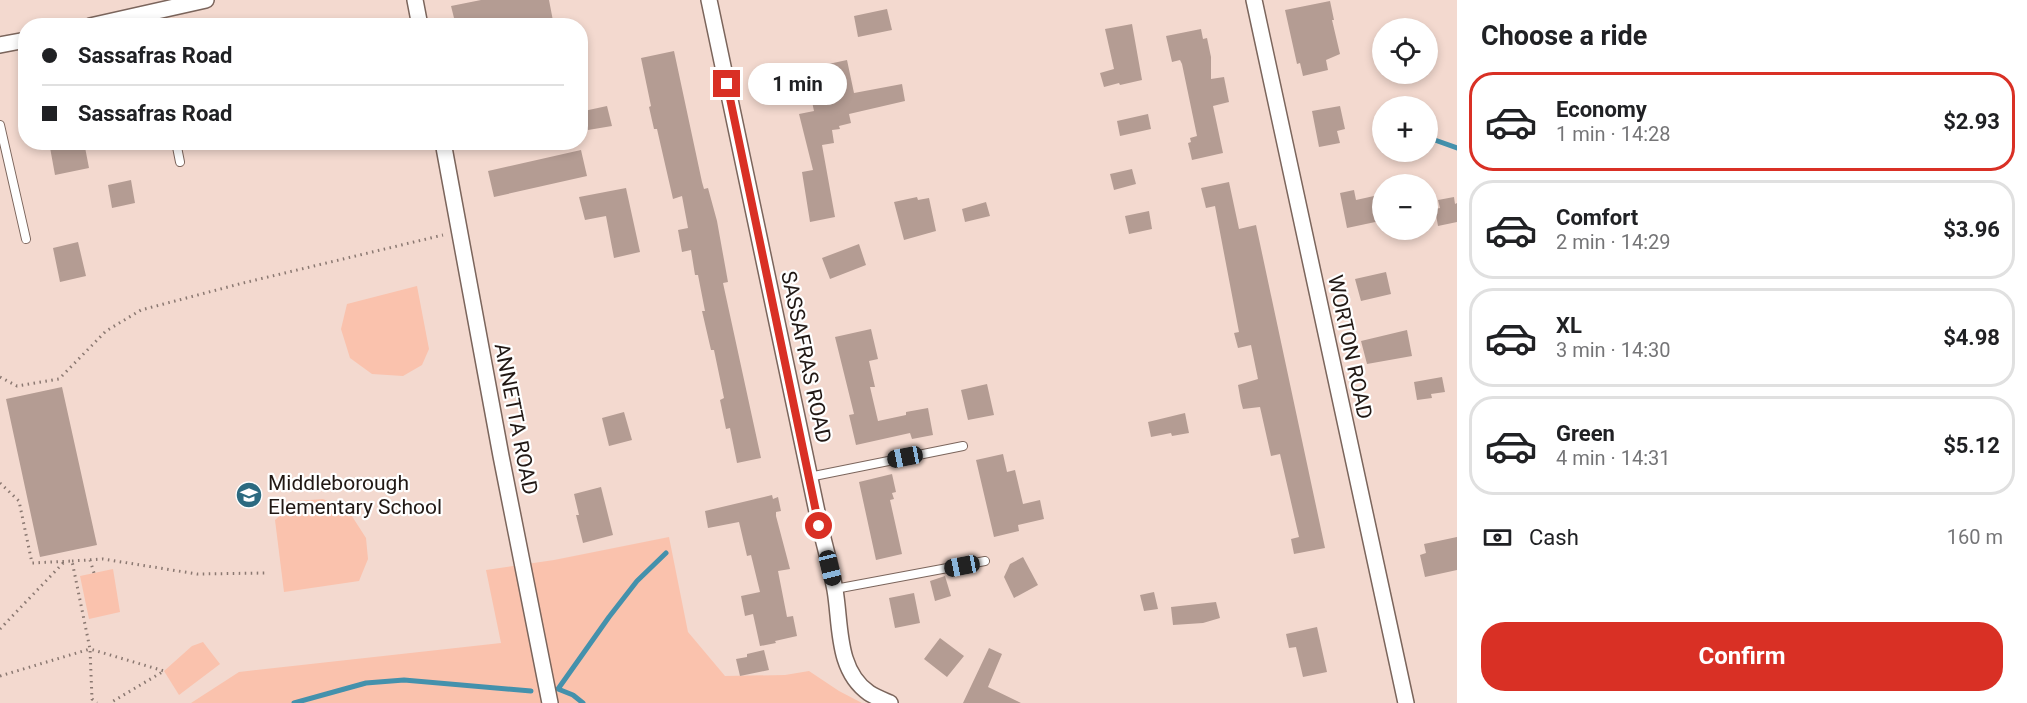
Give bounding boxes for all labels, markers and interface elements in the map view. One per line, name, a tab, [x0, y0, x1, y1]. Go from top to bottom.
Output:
map controls	[1372, 18, 1438, 240]
button: locate	[1372, 18, 1438, 84]
text: Choose a ride	[1481, 20, 1647, 52]
text: Sassafras Road	[78, 43, 232, 68]
callout: 1 min	[748, 63, 847, 105]
route end	[713, 70, 740, 97]
text: 1 min	[772, 72, 823, 96]
icon: car	[1484, 95, 1538, 149]
button: +	[1372, 96, 1438, 162]
text: Economy	[1556, 97, 1647, 122]
text: Sassafras Road	[78, 101, 232, 126]
text: $2.93	[1943, 109, 2000, 134]
text: 1 min · 14:28	[1556, 122, 1671, 146]
button: −	[1372, 174, 1438, 240]
icon: car	[1484, 203, 1538, 257]
text: Comfort	[1556, 205, 1638, 230]
text: $3.96	[1943, 217, 2000, 242]
text: 2 min · 14:29	[1556, 230, 1671, 254]
street label: SASSAFRAS ROAD	[776, 269, 836, 445]
street label: WORTON ROAD	[1323, 273, 1377, 421]
icon: car	[1484, 311, 1538, 365]
text: XL	[1556, 313, 1582, 338]
text: $4.98	[1943, 325, 2000, 350]
text: 3 min · 14:30	[1556, 338, 1671, 362]
street label: ANNETTA ROAD	[490, 341, 542, 497]
icon: car	[1484, 419, 1538, 473]
text: Green	[1556, 421, 1615, 446]
text: $5.12	[1943, 433, 2000, 458]
car	[886, 445, 924, 469]
text: 4 min · 14:31	[1556, 446, 1671, 470]
place label: Middleborough Elementary School	[268, 471, 442, 519]
school or university icon: Middleborough Elementary School	[234, 480, 264, 510]
route start	[805, 512, 832, 539]
icon: cash	[1481, 521, 1514, 554]
text: Cash	[1529, 525, 1579, 550]
text: 160 m	[1947, 525, 2003, 549]
car	[817, 548, 843, 588]
car	[943, 554, 981, 578]
button: Confirm	[1481, 622, 2003, 691]

